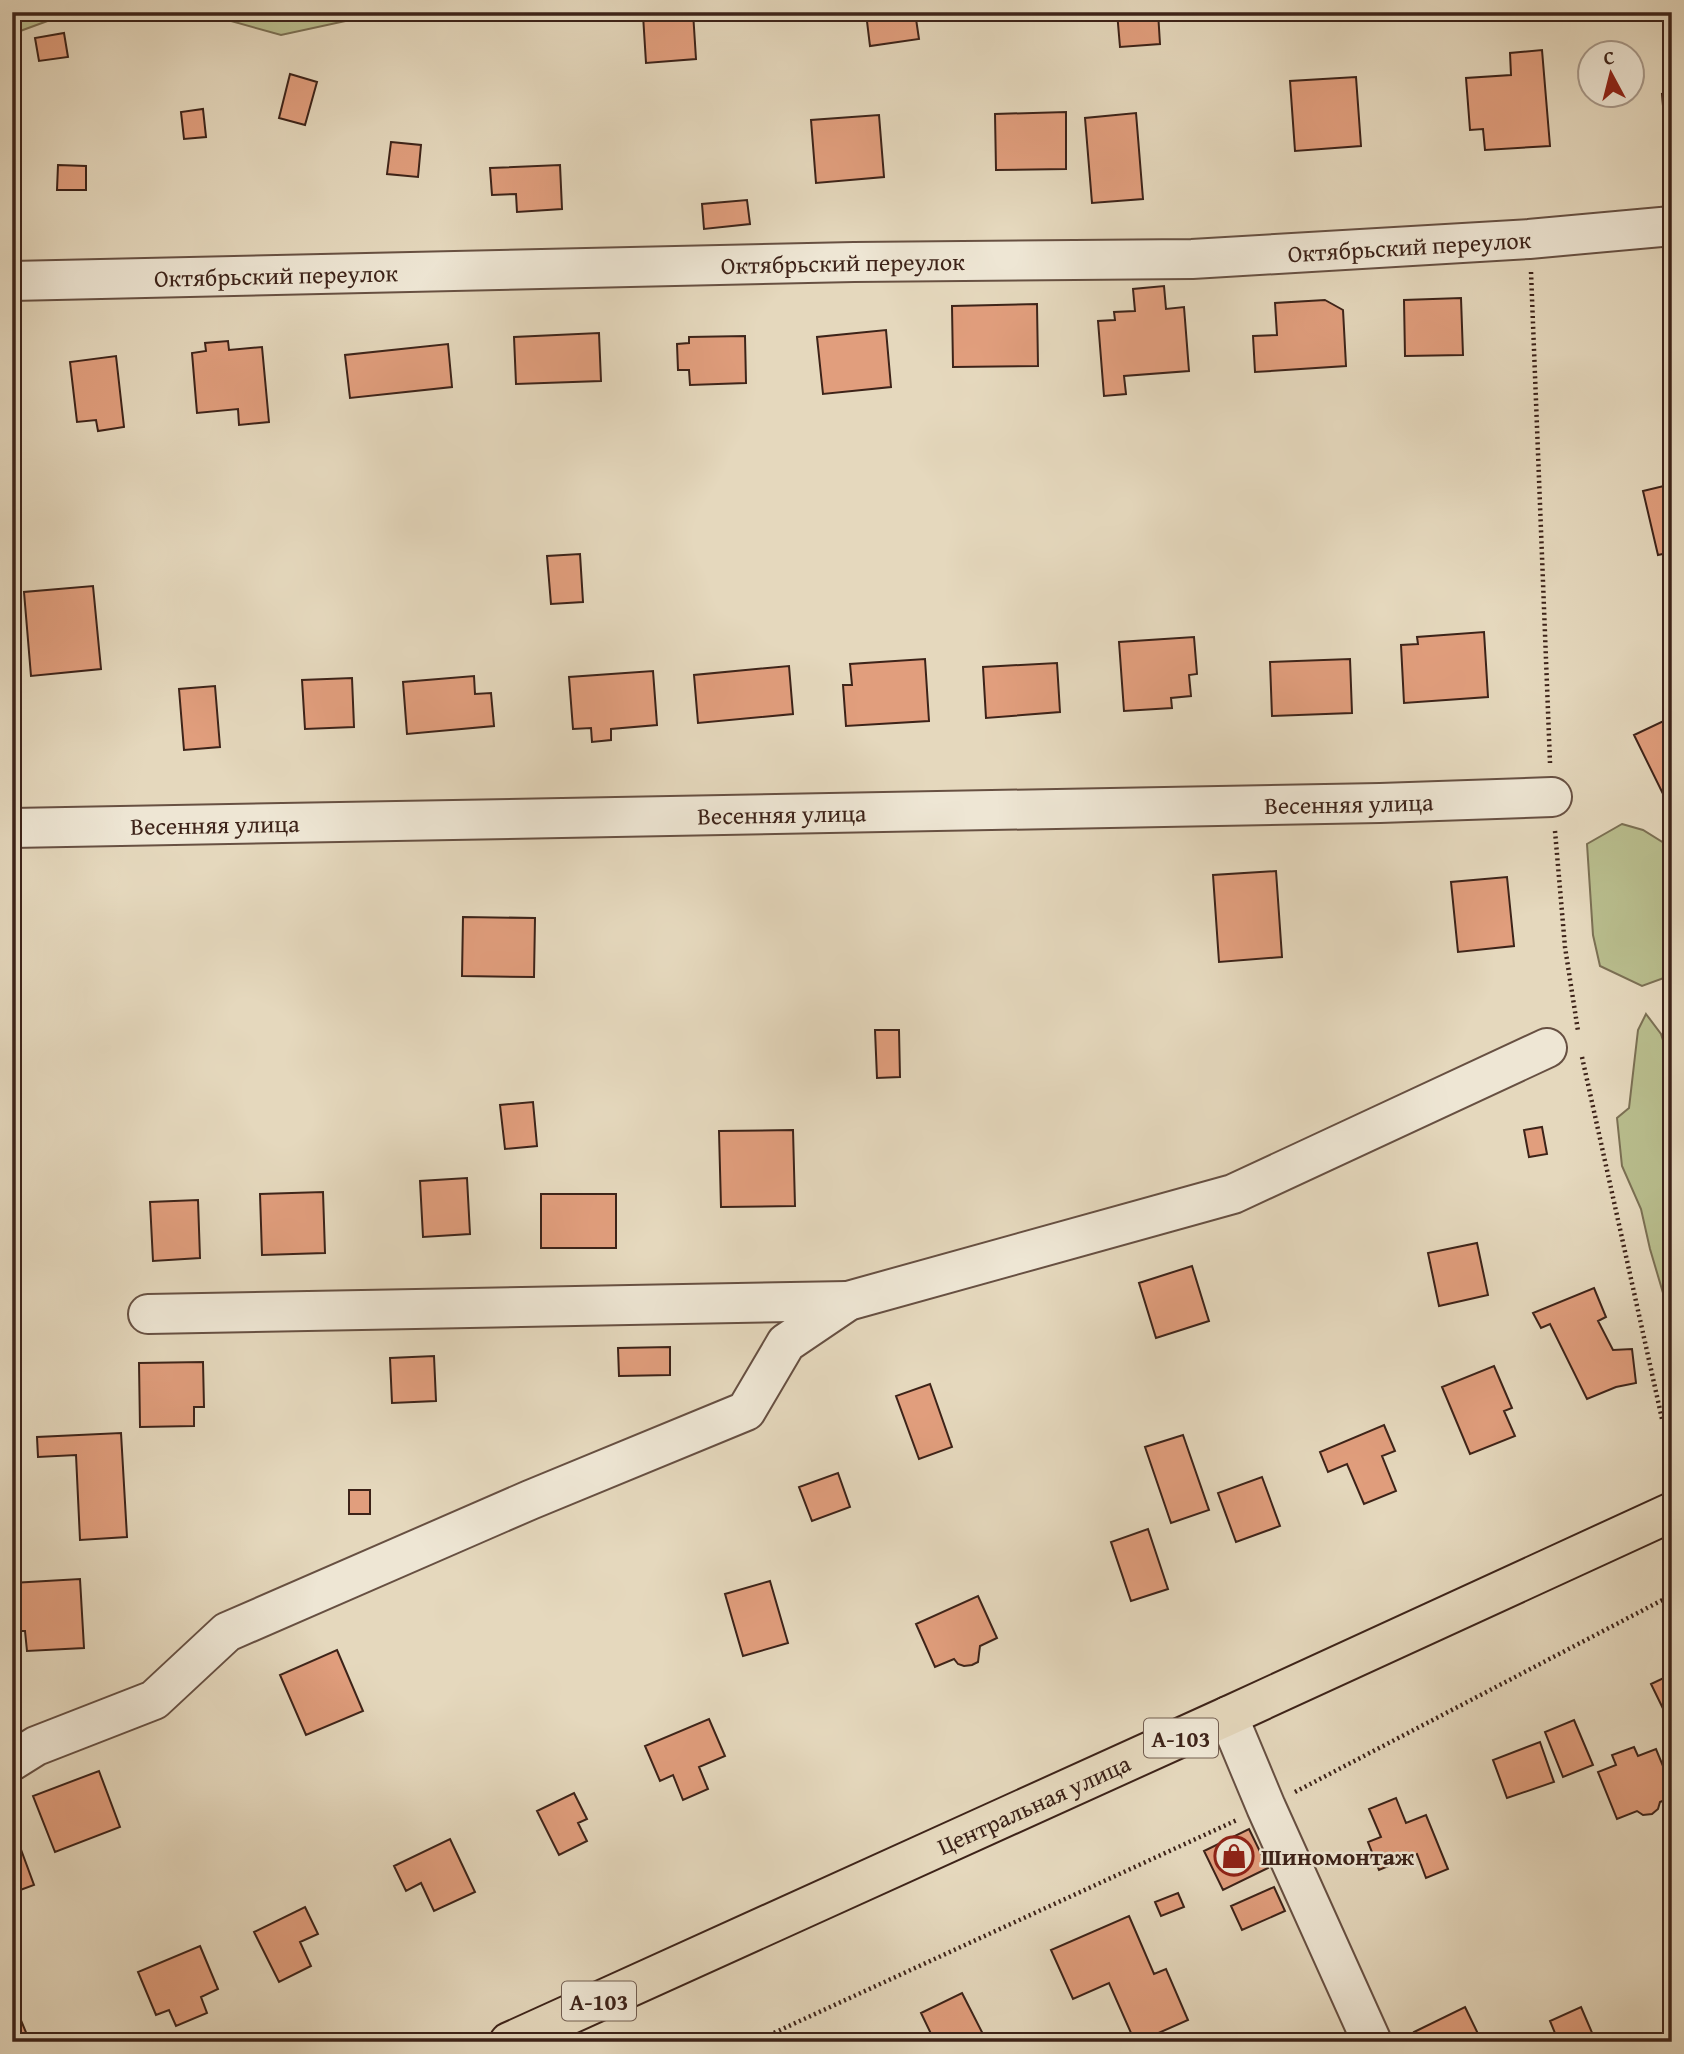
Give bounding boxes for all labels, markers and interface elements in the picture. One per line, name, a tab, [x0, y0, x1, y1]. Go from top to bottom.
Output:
north arrow	[1576, 38, 1646, 108]
text: С	[1602, 43, 1616, 72]
street label: Октябрьский переулок	[1287, 221, 1533, 271]
street label: Октябрьский переулок	[721, 244, 965, 282]
street label: Октябрьский переулок	[154, 255, 399, 295]
street label: Весенняя улица	[1264, 784, 1434, 823]
street label: Весенняя улица	[697, 795, 867, 833]
street label: Весенняя улица	[130, 805, 300, 843]
road number: А-103	[1144, 1718, 1218, 1758]
street label: Центральная улица	[931, 1745, 1136, 1863]
shop icon: Шиномонтаж	[1213, 1835, 1255, 1877]
place label: Шиномонтаж	[1261, 1839, 1415, 1874]
road number: А-103	[562, 1982, 636, 2020]

